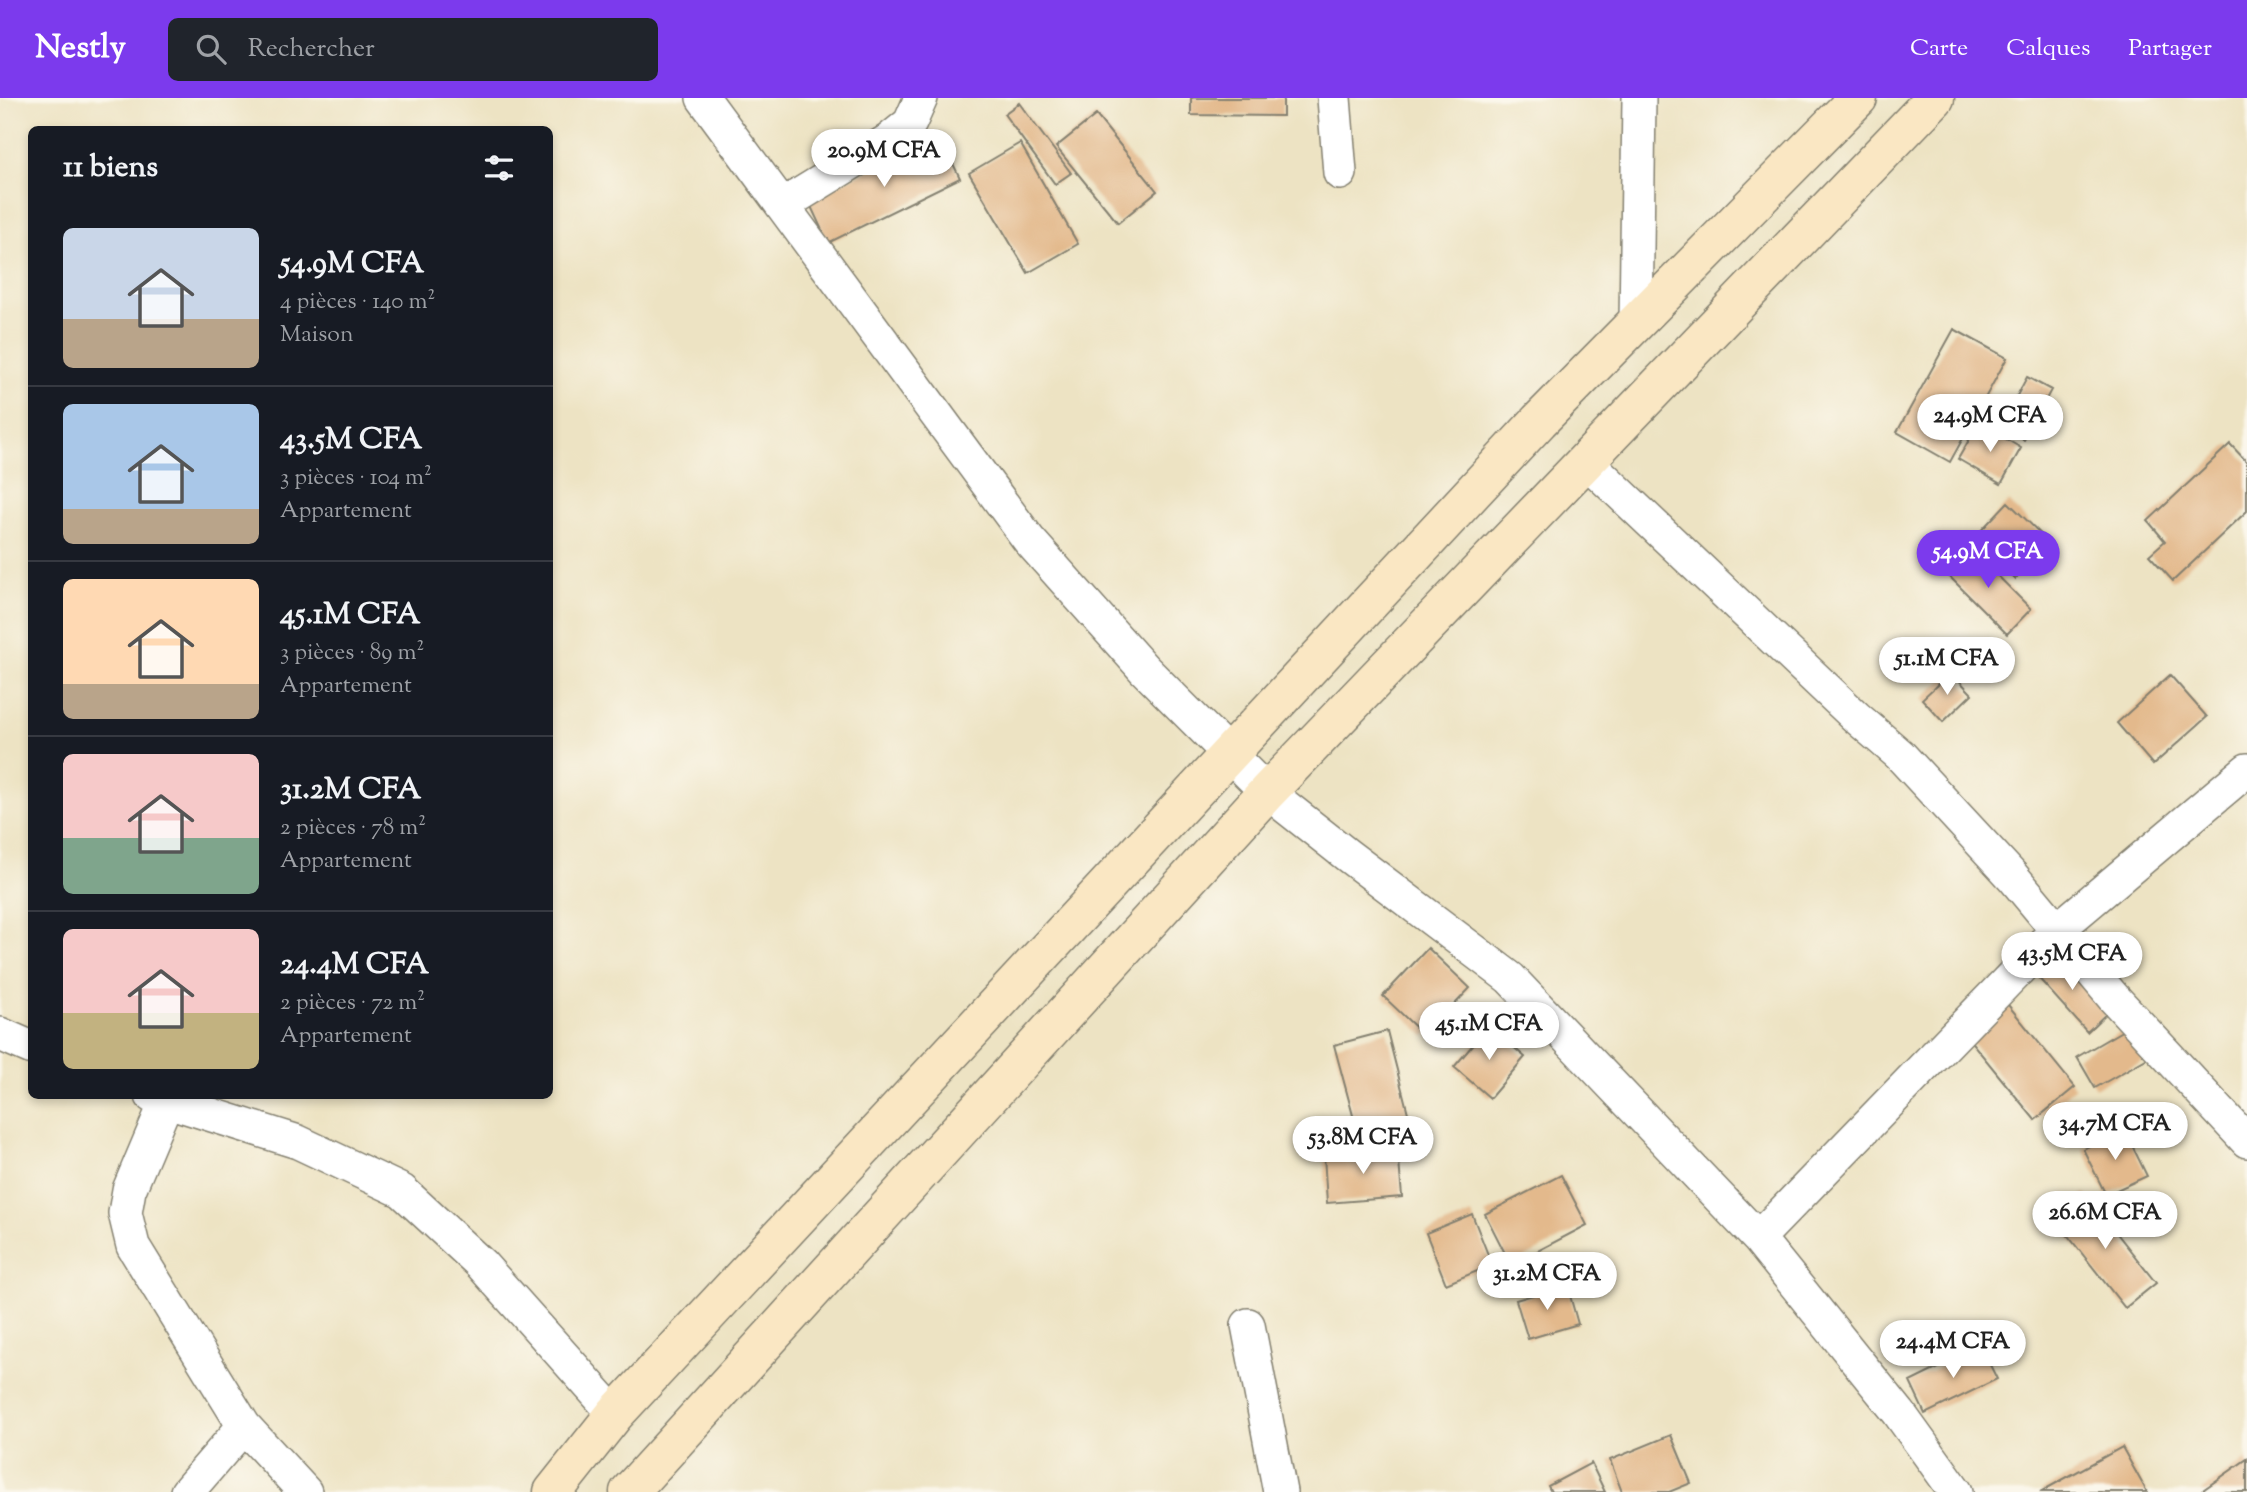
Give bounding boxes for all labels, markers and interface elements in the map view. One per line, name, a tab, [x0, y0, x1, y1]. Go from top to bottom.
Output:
search box	[168, 18, 658, 81]
text: Nestly	[35, 25, 126, 73]
icon: search	[192, 30, 230, 68]
text: Rechercher	[248, 31, 375, 68]
text: Carte	[1910, 32, 1968, 66]
text: Calques	[2006, 32, 2090, 66]
text: Partager	[2128, 32, 2212, 66]
pin: 20.9M CFA	[804, 130, 964, 189]
text: 20.9M CFA	[827, 135, 941, 168]
text: 11 biens	[63, 147, 158, 190]
icon: filters	[480, 149, 518, 187]
text: 54.9M CFA	[280, 243, 424, 286]
icon: home	[119, 256, 203, 340]
text: 4 pièces · 140 m²	[280, 286, 435, 319]
text: Maison	[280, 319, 354, 352]
pin: 24.9M CFA	[1910, 394, 2070, 454]
text: 24.9M CFA	[1933, 400, 2047, 433]
text: 43.5M CFA	[280, 419, 422, 462]
icon: home	[119, 432, 203, 516]
text: 3 pièces · 104 m²	[280, 462, 432, 495]
text: Appartement	[280, 495, 412, 528]
pin: 54.9M CFA	[1908, 531, 2068, 590]
text: 54.9M CFA	[1933, 536, 2043, 569]
text: 45.1M CFA	[280, 594, 421, 637]
icon: home	[119, 607, 203, 691]
text: 3 pièces · 89 m²	[280, 637, 424, 670]
pin: 51.1M CFA	[1867, 638, 2027, 697]
text: 51.1M CFA	[1895, 643, 1999, 676]
text: Appartement	[280, 670, 412, 703]
text: 31.2M CFA	[280, 769, 421, 812]
icon: home	[119, 782, 203, 866]
text: 2 pièces · 78 m²	[280, 812, 426, 845]
text: Appartement	[280, 845, 412, 878]
pin: 43.5M CFA	[1992, 932, 2152, 992]
text: 43.5M CFA	[2017, 938, 2127, 971]
text: 24.4M CFA	[280, 944, 429, 987]
icon: home	[119, 957, 203, 1041]
text: 2 pièces · 72 m²	[280, 987, 425, 1020]
pin: 45.1M CFA	[1409, 1002, 1569, 1062]
text: 45.1M CFA	[1435, 1008, 1543, 1041]
text: Appartement	[280, 1020, 412, 1053]
pin: 34.7M CFA	[2035, 1102, 2195, 1162]
text: 34.7M CFA	[2059, 1108, 2171, 1141]
pin: 53.8M CFA	[1283, 1116, 1443, 1176]
text: 53.8M CFA	[1309, 1122, 1417, 1155]
pin: 26.6M CFA	[2025, 1192, 2185, 1251]
text: 26.6M CFA	[2048, 1197, 2162, 1230]
pin: 31.2M CFA	[1467, 1252, 1627, 1312]
text: 31.2M CFA	[1493, 1258, 1601, 1291]
pin: 24.4M CFA	[1873, 1320, 2033, 1380]
text: 24.4M CFA	[1896, 1326, 2010, 1359]

